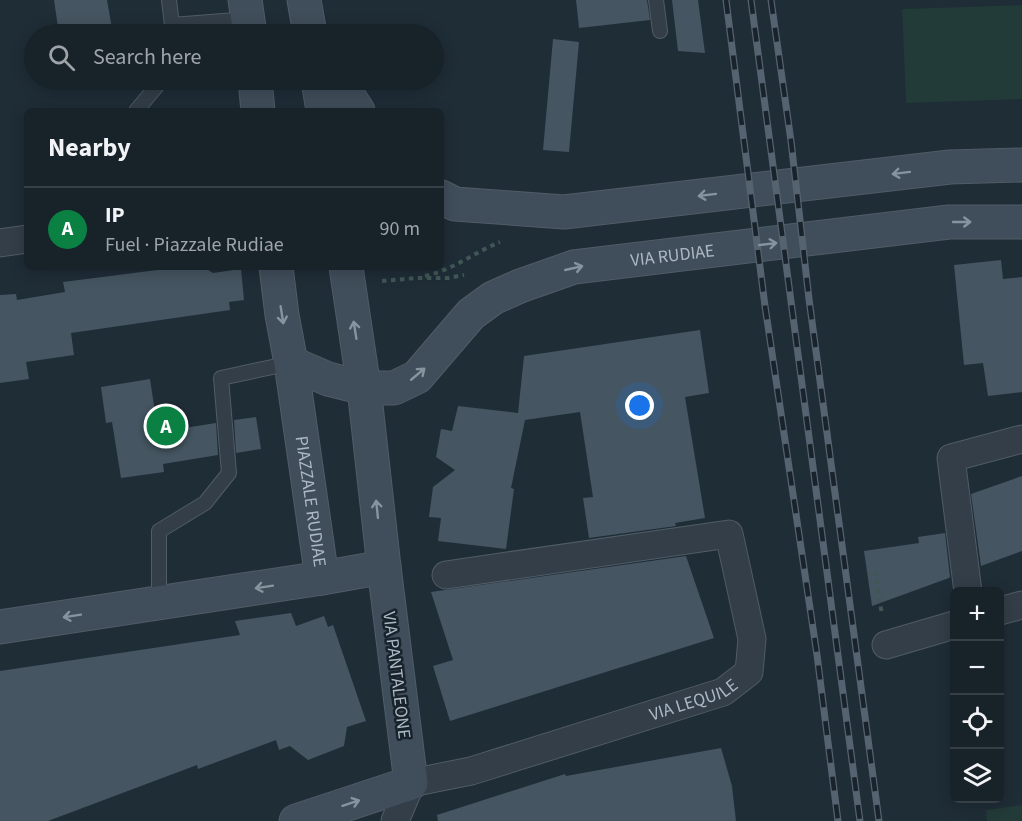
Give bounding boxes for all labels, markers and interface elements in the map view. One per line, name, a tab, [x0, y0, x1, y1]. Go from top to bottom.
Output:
search box	[24, 24, 444, 90]
icon: search	[45, 41, 78, 74]
text: Search here	[93, 41, 201, 73]
text: Nearby	[48, 129, 131, 166]
one-way arrow	[891, 168, 911, 179]
one-way arrow	[698, 190, 718, 201]
text: IP	[105, 199, 125, 231]
text: A	[62, 215, 73, 243]
text: 90 m	[380, 215, 420, 243]
one-way arrow	[951, 216, 971, 228]
text: Fuel · Piazzale Rudiae	[105, 231, 284, 259]
street label: VIA RUDIAE	[629, 238, 716, 273]
one-way arrow	[757, 238, 777, 249]
one-way arrow	[565, 262, 584, 274]
one-way arrow	[277, 305, 288, 324]
one-way arrow	[349, 321, 360, 341]
one-way arrow	[410, 368, 426, 381]
your location	[625, 391, 654, 420]
pin: A	[146, 404, 186, 448]
street label: PIAZZALE RUDIAE	[289, 434, 332, 569]
one-way arrow	[371, 499, 382, 519]
one-way arrow	[255, 582, 275, 593]
map controls	[950, 587, 1004, 803]
button: +	[950, 587, 1004, 641]
street label: VIA PANTALEONE	[376, 610, 417, 740]
one-way arrow	[62, 611, 82, 622]
button: −	[950, 641, 1004, 695]
street label: VIA LEQUILE	[646, 673, 743, 727]
button: locate	[950, 695, 1004, 749]
button: layers	[950, 749, 1004, 803]
one-way arrow	[341, 796, 360, 807]

